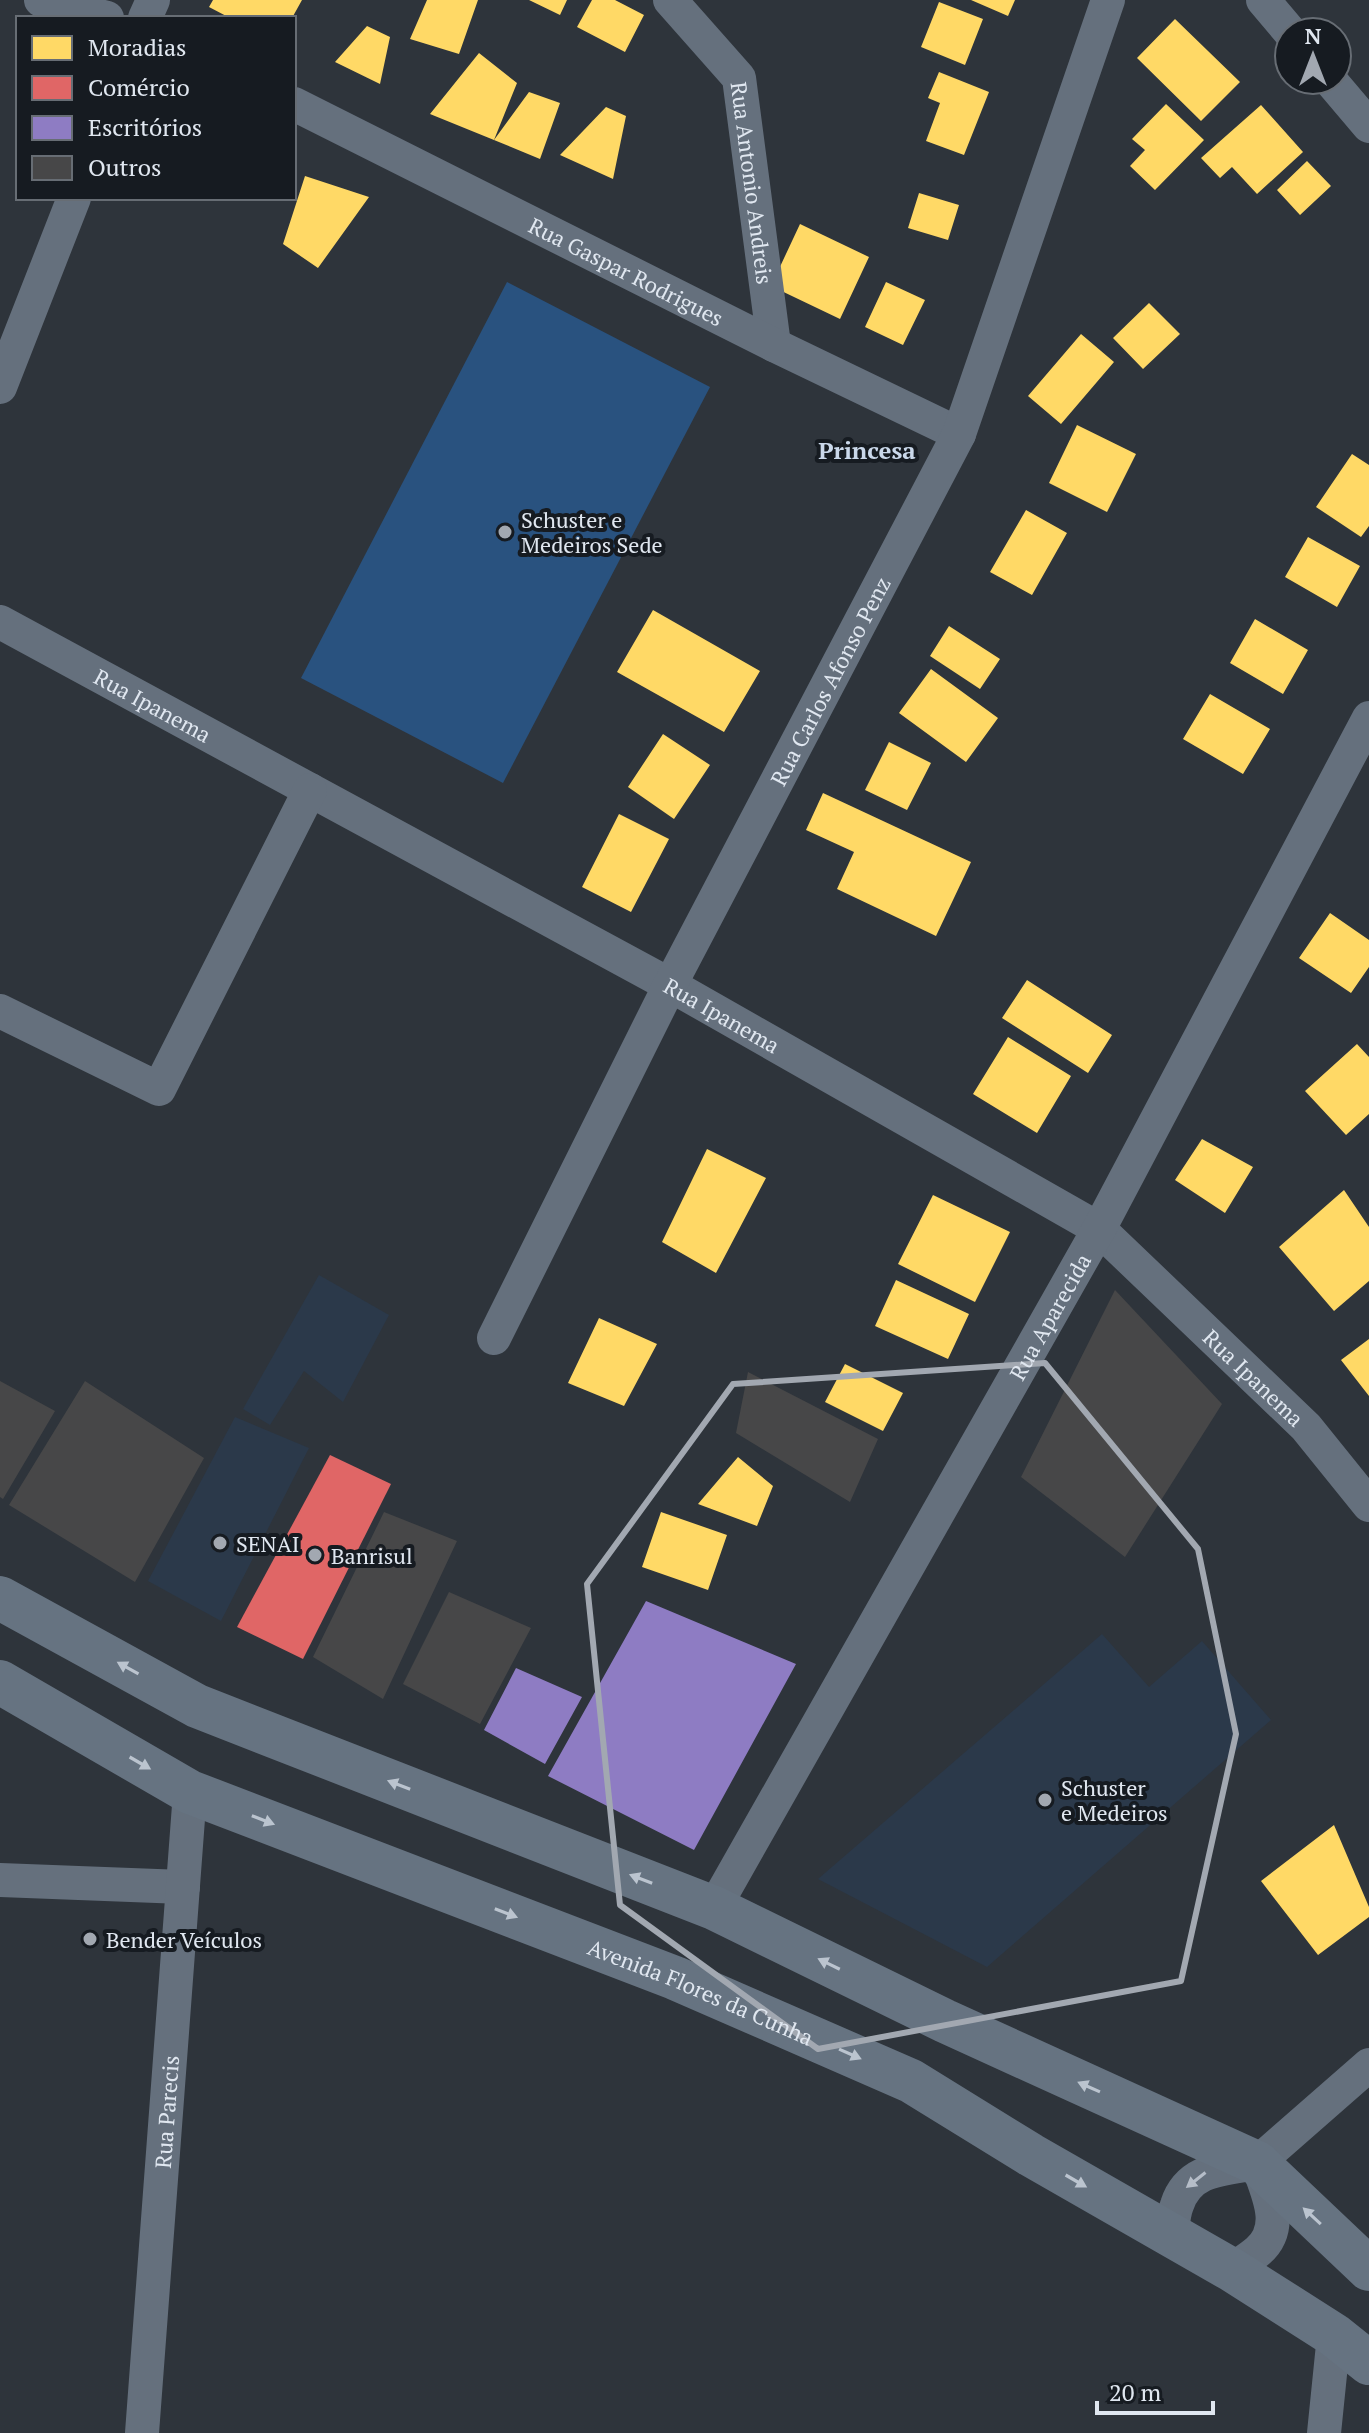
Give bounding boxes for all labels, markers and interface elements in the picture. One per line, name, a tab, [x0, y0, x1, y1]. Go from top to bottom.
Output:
legend	[16, 16, 296, 200]
north arrow	[1273, 16, 1353, 96]
text: N	[1305, 21, 1322, 50]
text: Moradias	[88, 31, 186, 63]
text: Comércio	[88, 71, 190, 103]
street label: Rua Antonio Andreis	[725, 80, 780, 286]
text: Escritórios	[88, 111, 202, 143]
text: Outros	[88, 151, 161, 183]
street label: Rua Gaspar Rodrigues	[524, 210, 729, 332]
district label: Princesa	[818, 434, 916, 466]
place label: Schuster e Medeiros Sede	[521, 505, 663, 559]
marker: Schuster e Medeiros Sede	[496, 523, 514, 541]
street label: Rua Carlos Afonso Penz	[763, 571, 896, 790]
street label: Rua Ipanema	[89, 661, 216, 748]
street label: Rua Ipanema	[659, 970, 785, 1059]
street label: Rua Aparecida	[1002, 1248, 1097, 1385]
street label: Rua Ipanema	[1197, 1322, 1311, 1432]
place label: SENAI	[236, 1529, 299, 1558]
marker: SENAI	[211, 1534, 229, 1552]
place label: Banrisul	[331, 1541, 413, 1570]
marker: Banrisul	[306, 1546, 324, 1564]
one-way arrow	[117, 1661, 140, 1675]
one-way arrow	[129, 1756, 151, 1770]
place label: Schuster e Medeiros	[1061, 1773, 1168, 1827]
one-way arrow	[387, 1778, 411, 1791]
marker: Schuster e Medeiros	[1036, 1791, 1054, 1809]
one-way arrow	[251, 1814, 275, 1827]
one-way arrow	[629, 1872, 653, 1885]
one-way arrow	[494, 1907, 518, 1920]
place label: Bender Veículos	[106, 1925, 262, 1954]
marker: Bender Veículos	[81, 1930, 99, 1948]
street label: Avenida Flores da Cunha	[584, 1932, 818, 2051]
one-way arrow	[817, 1957, 840, 1971]
one-way arrow	[838, 2048, 861, 2061]
street label: Rua Parecis	[147, 2054, 185, 2169]
one-way arrow	[1078, 2080, 1101, 2094]
one-way arrow	[1186, 2172, 1206, 2188]
one-way arrow	[1065, 2174, 1087, 2188]
one-way arrow	[1303, 2207, 1322, 2225]
scale bar	[1097, 2365, 1213, 2415]
text: 20 m	[1109, 2376, 1161, 2408]

